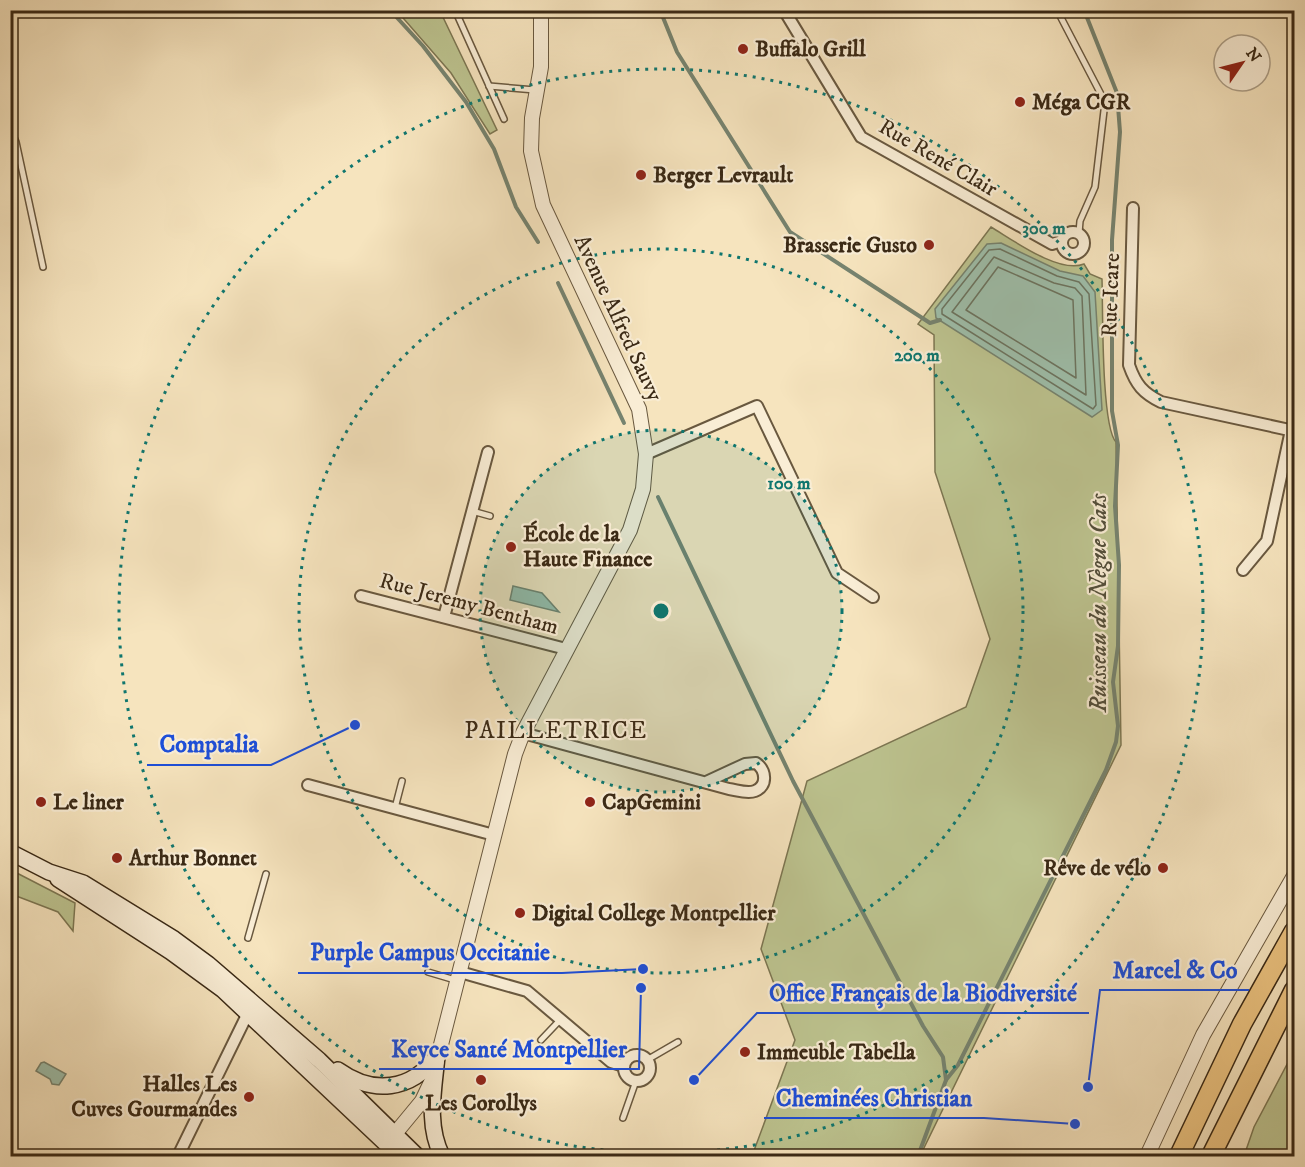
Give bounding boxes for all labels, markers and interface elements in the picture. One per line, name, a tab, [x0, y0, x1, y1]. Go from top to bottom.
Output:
north arrow	[1212, 33, 1272, 93]
place label: Buffalo Grill	[755, 36, 866, 63]
marker: Buffalo Grill	[736, 42, 750, 56]
text: N	[1242, 44, 1265, 66]
place label: Méga CGR	[1032, 89, 1131, 116]
marker: Méga CGR	[1013, 95, 1027, 109]
street label: Rue René Clair	[874, 113, 1003, 203]
place label: Berger Levrault	[653, 162, 793, 189]
marker: Berger Levrault	[634, 168, 648, 182]
text: 300 m	[1022, 218, 1066, 240]
street label: Avenue Alfred Sauvy	[568, 231, 669, 406]
place label: Brasserie Gusto	[783, 232, 917, 259]
marker: Brasserie Gusto	[922, 238, 936, 252]
street label: Rue Icare	[1096, 253, 1126, 337]
text: 200 m	[894, 345, 940, 367]
text: 100 m	[767, 473, 811, 495]
water label: Ruisseau du Nègue Cats	[1084, 493, 1114, 713]
place label: École de la Haute Finance	[523, 520, 652, 573]
marker: École de la Haute Finance	[504, 540, 518, 554]
street label: Rue Jeremy Bentham	[377, 567, 561, 641]
centre of rings	[651, 601, 671, 621]
district label: PAILLETRICE	[464, 716, 648, 746]
callout: Comptalia	[147, 723, 271, 765]
text: Comptalia	[159, 730, 259, 760]
place label: Le liner	[53, 789, 124, 816]
place label: CapGemini	[602, 789, 701, 816]
marker: Le liner	[34, 795, 48, 809]
marker: CapGemini	[583, 795, 597, 809]
place label: Arthur Bonnet	[128, 845, 257, 872]
marker: Arthur Bonnet	[110, 851, 124, 865]
place label: Rêve de vélo	[1043, 855, 1151, 882]
marker: Rêve de vélo	[1156, 861, 1170, 875]
place label: Digital College Montpellier	[532, 900, 776, 927]
marker: Digital College Montpellier	[513, 906, 527, 920]
callout: Purple Campus Occitanie	[298, 931, 562, 973]
text: Purple Campus Occitanie	[310, 938, 550, 968]
callout: Marcel & Co	[1100, 948, 1249, 990]
text: Marcel & Co	[1113, 956, 1238, 986]
callout: Office Français de la Biodiversité	[757, 971, 1089, 1013]
text: Office Français de la Biodiversité	[769, 979, 1078, 1009]
callout: Keyce Santé Montpellier	[379, 1027, 639, 1069]
text: Keyce Santé Montpellier	[391, 1035, 628, 1065]
place label: Immeuble Tabella	[757, 1039, 916, 1066]
marker: Immeuble Tabella	[738, 1045, 752, 1059]
place label: Halles Les Cuves Gourmandes	[71, 1071, 238, 1123]
marker: Les Corollys	[474, 1073, 488, 1087]
callout: Cheminées Christian	[764, 1076, 984, 1118]
text: Cheminées Christian	[776, 1084, 973, 1114]
marker: Halles Les Cuves Gourmandes	[242, 1090, 256, 1104]
place label: Les Corollys	[425, 1090, 538, 1117]

